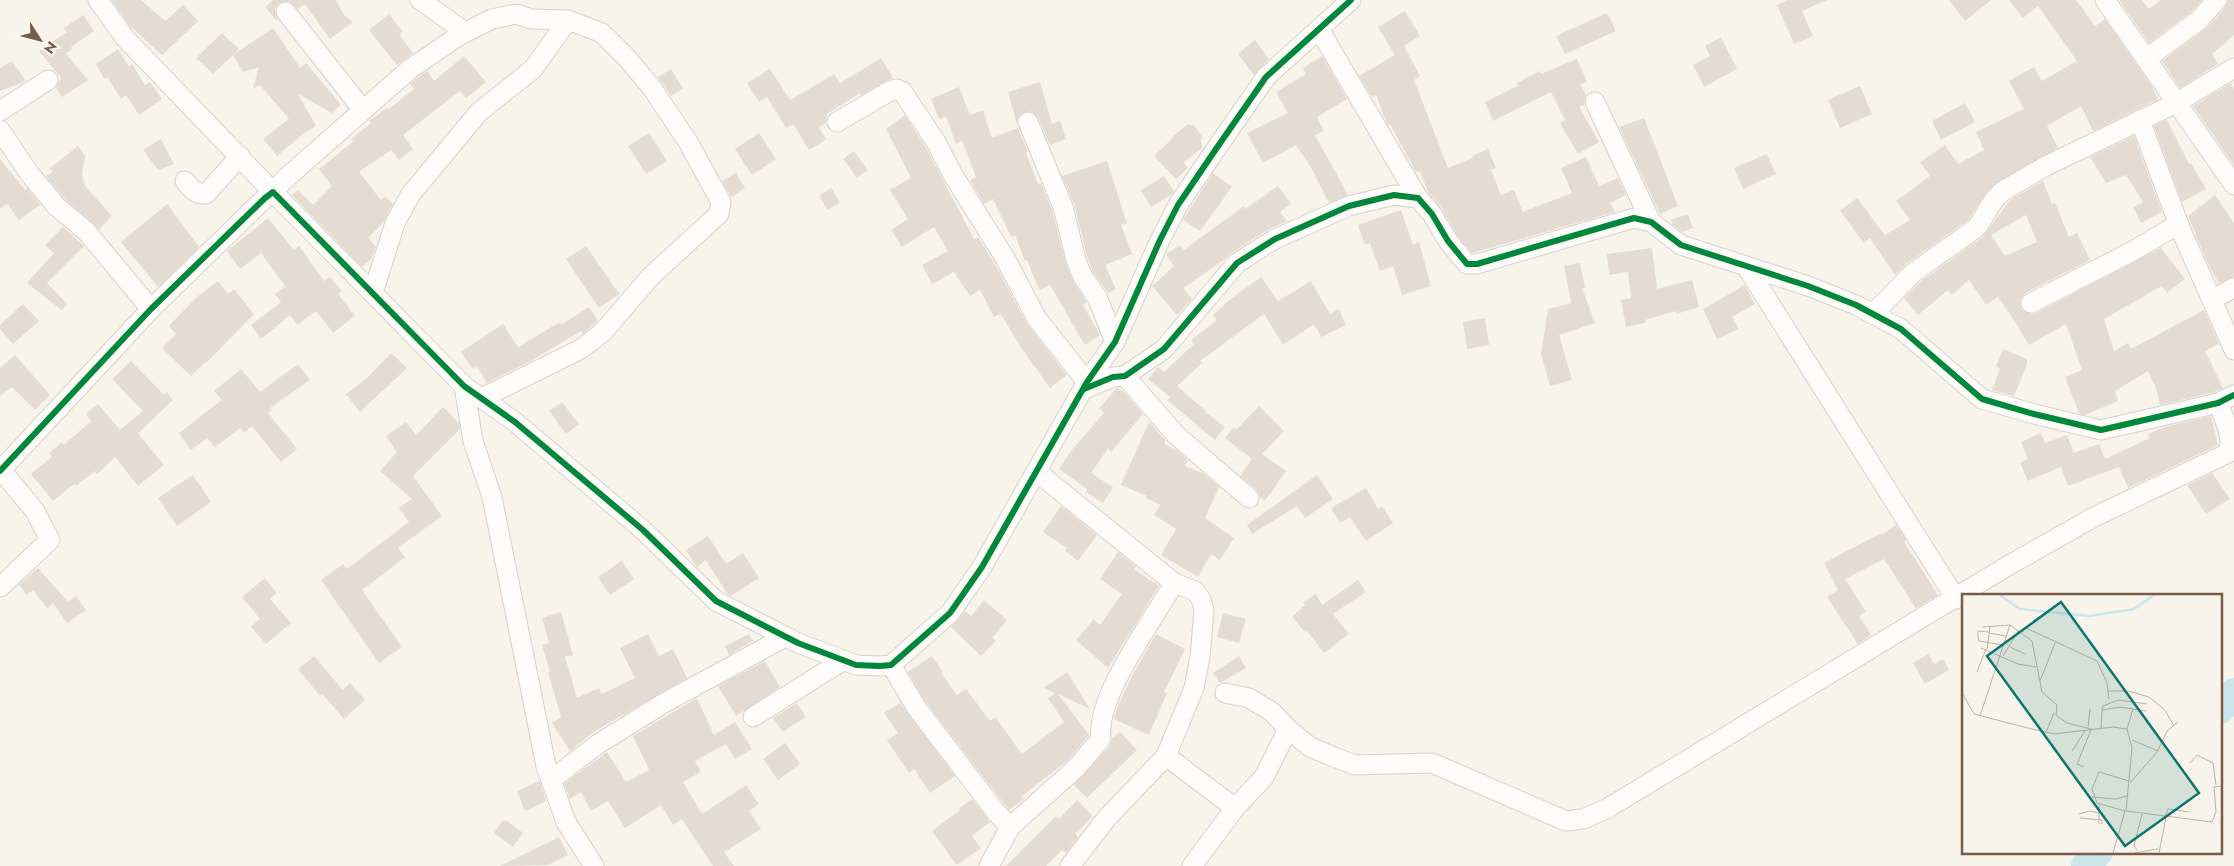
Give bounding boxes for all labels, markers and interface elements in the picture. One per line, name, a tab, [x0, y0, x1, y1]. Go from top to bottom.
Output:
north arrow	[15, 15, 65, 65]
text: N	[39, 37, 62, 58]
inset map	[1962, 594, 2222, 854]

